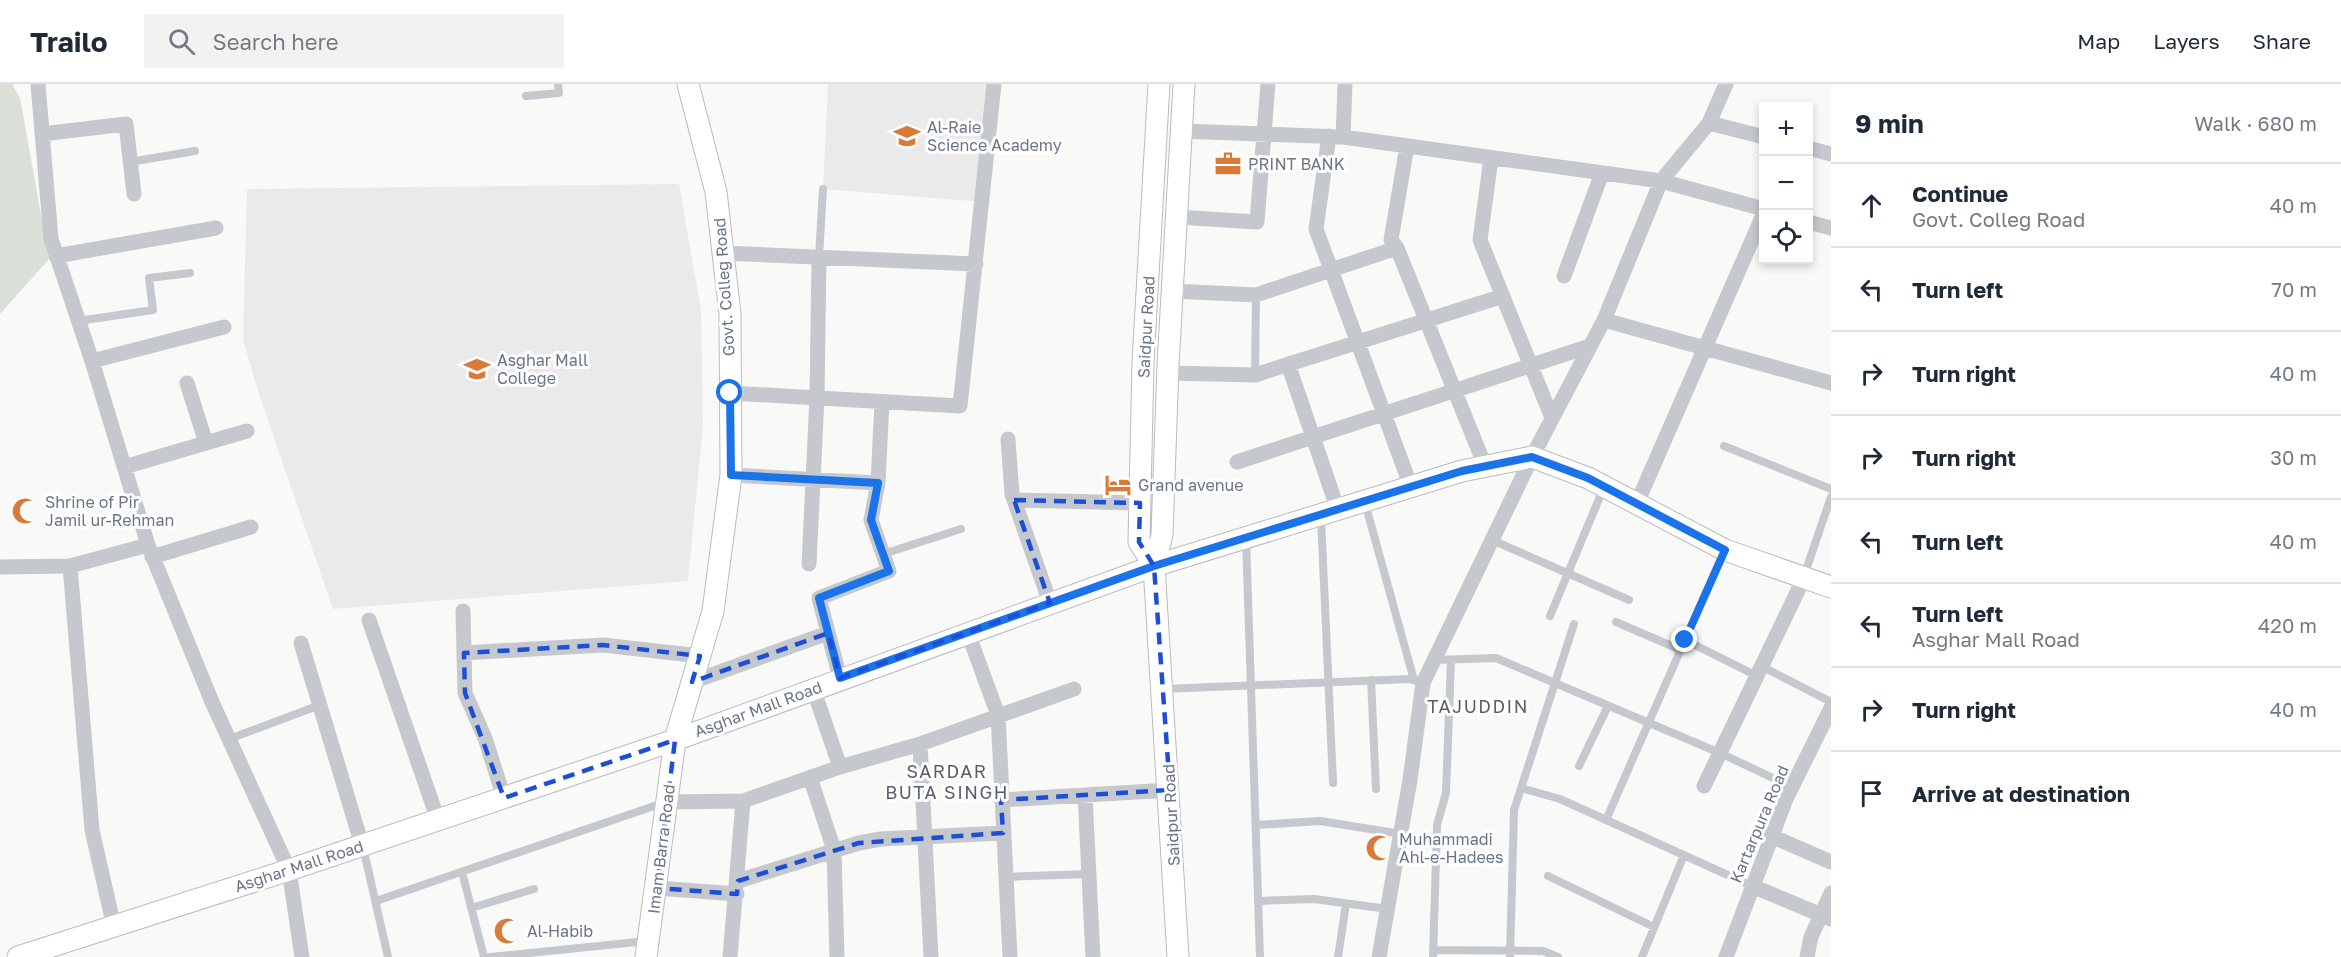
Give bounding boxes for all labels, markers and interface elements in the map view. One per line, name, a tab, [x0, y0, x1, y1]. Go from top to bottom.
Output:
search box	[144, 14, 564, 68]
text: Trailo	[30, 25, 108, 58]
icon: search	[165, 25, 198, 58]
text: Search here	[213, 28, 339, 55]
text: Map	[2077, 28, 2120, 54]
text: Layers	[2153, 28, 2220, 54]
text: Share	[2253, 28, 2311, 54]
map controls	[1759, 102, 1813, 264]
button: +	[1759, 102, 1813, 156]
text: 9 min	[1855, 108, 1924, 139]
text: Walk · 680 m	[2194, 111, 2317, 135]
place label: Al-Raie Science Academy	[927, 117, 1062, 155]
school or university icon: Al-Raie Science Academy	[892, 121, 922, 151]
office icon: PRINT BANK	[1213, 149, 1243, 179]
place label: PRINT BANK	[1248, 154, 1345, 174]
button: −	[1759, 156, 1813, 210]
text: Continue	[1912, 180, 2008, 207]
icon: ahead	[1855, 189, 1888, 222]
text: 40 m	[2270, 193, 2317, 217]
text: Govt. Colleg Road	[1912, 207, 2085, 231]
button: locate	[1759, 210, 1813, 264]
street label: Govt. Colleg Road	[709, 217, 739, 357]
icon: left	[1855, 273, 1888, 306]
street label: Saidpur Road	[1133, 275, 1159, 379]
text: Turn left	[1912, 276, 2003, 303]
text: 70 m	[2271, 277, 2317, 301]
place label: Asghar Mall College	[497, 350, 588, 388]
school or university icon: Asghar Mall College	[462, 354, 492, 384]
icon: right	[1855, 357, 1888, 390]
text: Turn right	[1912, 360, 2016, 387]
text: 40 m	[2270, 361, 2317, 385]
route start	[716, 379, 742, 405]
icon: right	[1855, 441, 1888, 474]
text: Turn right	[1912, 444, 2016, 471]
text: 30 m	[2270, 445, 2317, 469]
hotel icon: Grand avenue	[1103, 470, 1133, 500]
place label: Grand avenue	[1138, 475, 1244, 495]
place label: Shrine of Pir Jamil ur-Rehman	[45, 492, 174, 530]
mosque icon: Shrine of Pir Jamil ur-Rehman	[10, 496, 40, 526]
icon: left	[1855, 525, 1888, 558]
text: Turn left	[1912, 528, 2003, 555]
text: 40 m	[2270, 529, 2317, 553]
text: Turn left	[1912, 600, 2003, 627]
icon: left	[1855, 609, 1888, 642]
text: 420 m	[2258, 613, 2317, 637]
route end	[1671, 626, 1697, 652]
text: Asghar Mall Road	[1912, 627, 2080, 651]
street label: Asghar Mall Road	[691, 677, 825, 741]
icon: right	[1855, 693, 1888, 726]
district label: TAJUDDIN	[1427, 695, 1529, 717]
text: Turn right	[1912, 696, 2016, 723]
text: 40 m	[2270, 697, 2317, 721]
district label: SARDAR BUTA SINGH	[885, 760, 1009, 803]
street label: Kartarpura Road	[1725, 762, 1793, 886]
street label: Saidpur Road	[1158, 763, 1184, 867]
icon: arrive	[1855, 777, 1888, 810]
text: Arrive at destination	[1912, 780, 2130, 807]
street label: Imam Barra Road	[643, 783, 679, 915]
place label: Muhammadi Ahl-e-Hadees	[1399, 829, 1504, 867]
mosque icon: Muhammadi Ahl-e-Hadees	[1364, 833, 1394, 863]
street label: Asghar Mall Road	[232, 836, 366, 896]
mosque icon: Al-Habib	[492, 916, 522, 946]
place label: Al-Habib	[527, 921, 593, 941]

